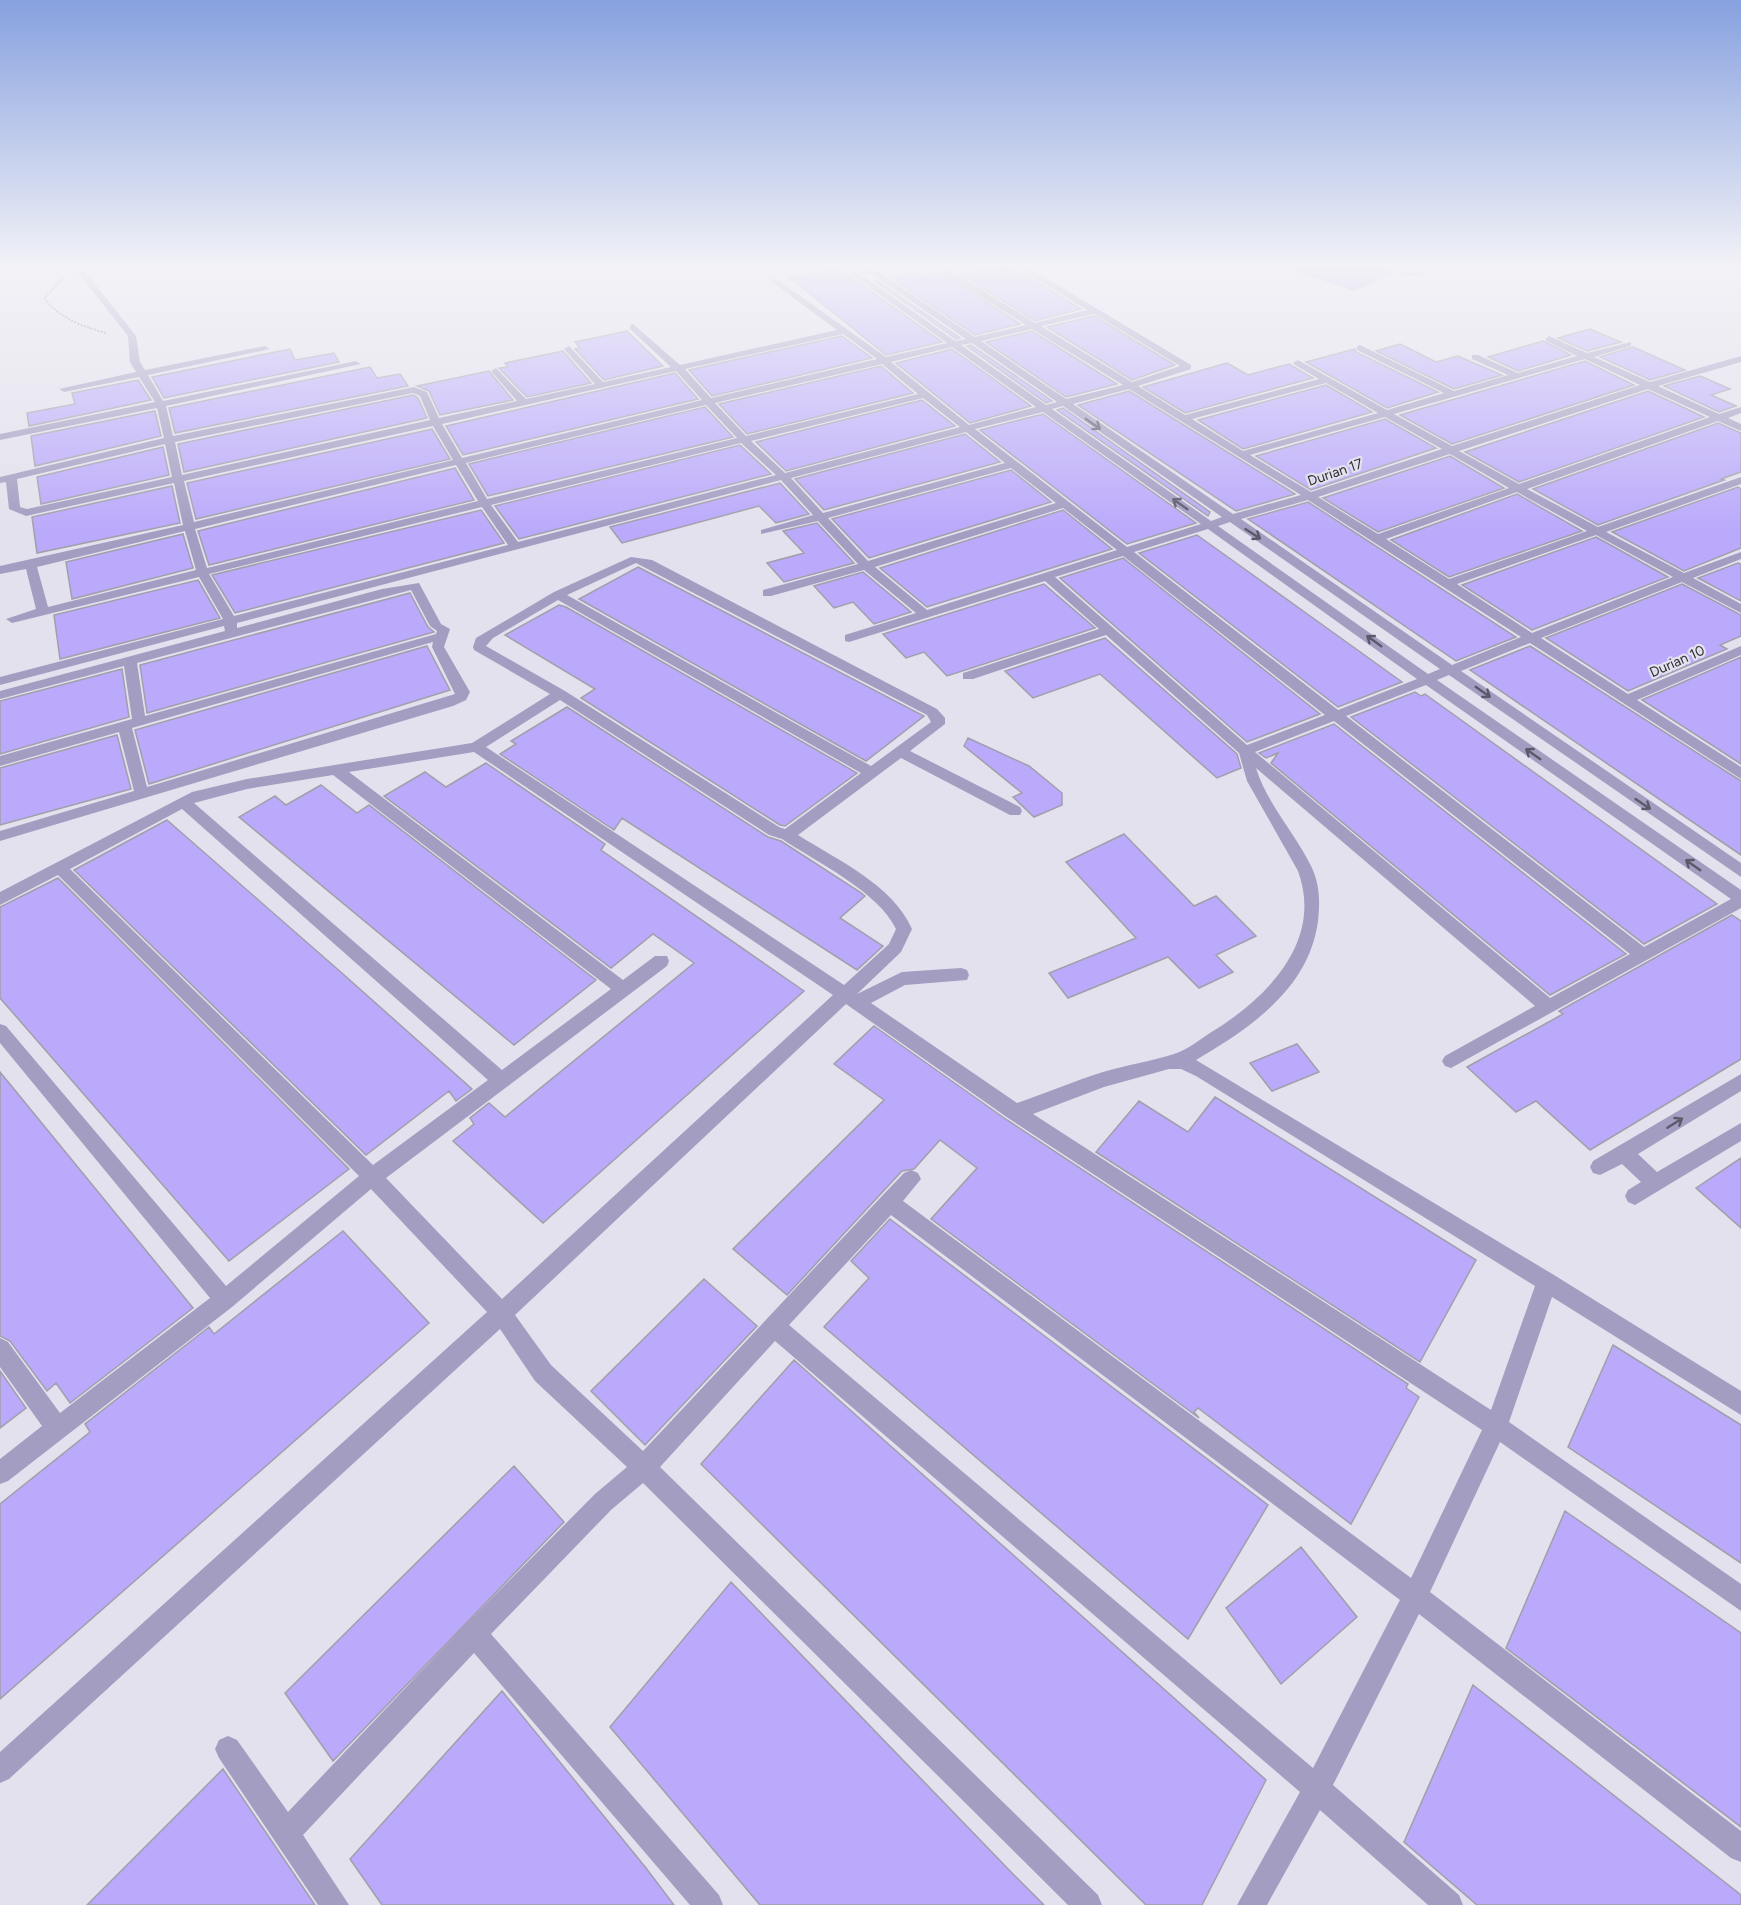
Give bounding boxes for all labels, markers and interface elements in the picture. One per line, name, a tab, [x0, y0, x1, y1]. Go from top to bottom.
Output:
one-way arrow	[1084, 418, 1100, 430]
street label: Durian 17	[1305, 455, 1365, 490]
one-way arrow	[1172, 498, 1189, 510]
one-way arrow	[1245, 528, 1262, 541]
one-way arrow	[1366, 635, 1382, 647]
street label: Durian 10	[1647, 642, 1707, 681]
one-way arrow	[1475, 686, 1491, 698]
one-way arrow	[1525, 748, 1541, 760]
one-way arrow	[1635, 798, 1651, 810]
one-way arrow	[1685, 859, 1702, 871]
one-way arrow	[1666, 1117, 1683, 1129]

